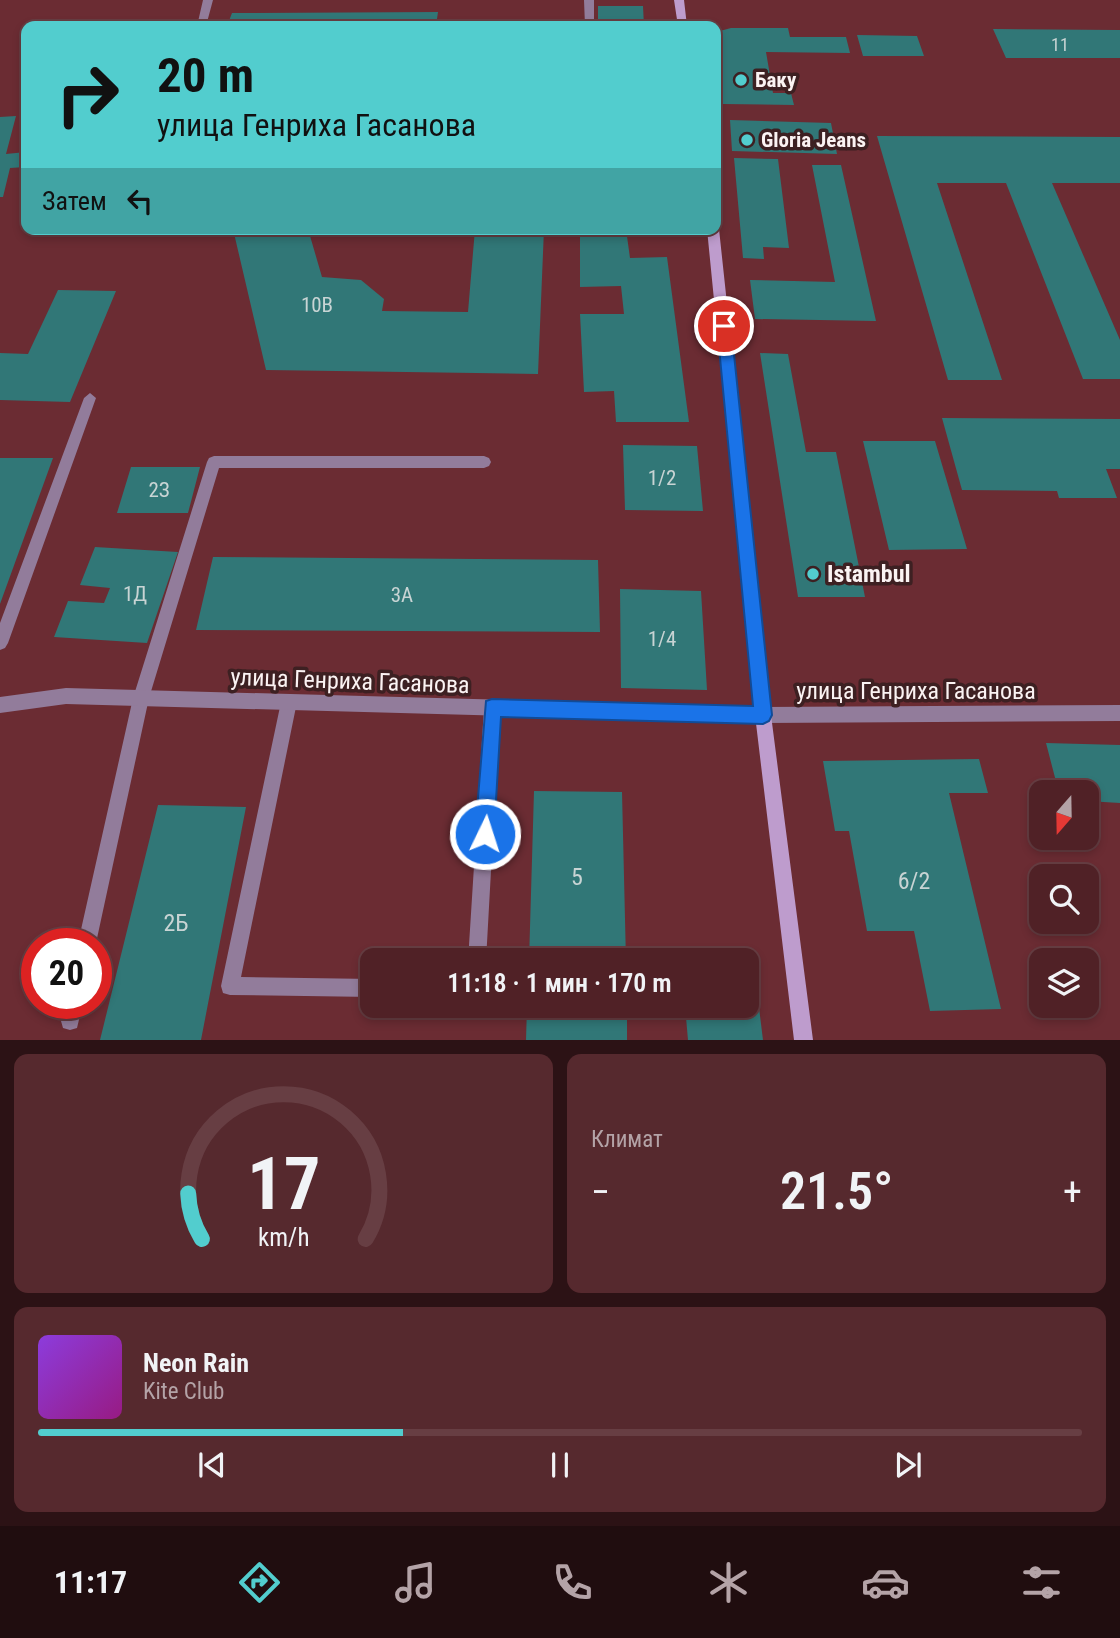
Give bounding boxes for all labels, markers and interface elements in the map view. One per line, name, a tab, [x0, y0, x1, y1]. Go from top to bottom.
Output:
house number: 11	[1051, 34, 1069, 55]
text: 20 m	[157, 47, 254, 104]
icon: right	[42, 49, 133, 140]
place label: Баку	[755, 68, 797, 92]
marker: Баку	[733, 72, 749, 88]
text: улица Генриха Гасанова	[157, 106, 476, 144]
place label: Gloria Jeans	[761, 128, 866, 152]
marker: Gloria Jeans	[739, 132, 755, 148]
icon: left	[121, 182, 159, 220]
text: Затем	[42, 186, 107, 216]
house number: 10В	[301, 293, 333, 317]
pin	[694, 296, 754, 356]
icon: arrive	[705, 307, 743, 345]
house number: 1/2	[648, 466, 676, 490]
house number: 2З	[148, 478, 170, 502]
place label: Istambul	[827, 560, 911, 588]
marker: Istambul	[805, 566, 821, 582]
house number: 1Д	[123, 582, 147, 606]
house number: 3А	[391, 583, 413, 607]
house number: 1/4	[648, 627, 676, 651]
street label: улица Генриха Гасанова	[230, 663, 470, 699]
street label: улица Генриха Гасанова	[796, 677, 1036, 705]
north arrow	[1029, 780, 1099, 850]
map controls	[1029, 780, 1099, 1018]
position arrow	[448, 797, 522, 871]
house number: 5	[571, 863, 583, 891]
button: search	[1029, 864, 1099, 934]
house number: 6/2	[898, 867, 930, 895]
house number: 2Б	[163, 909, 189, 937]
speed limit sign: 20	[21, 928, 112, 1019]
button: layers	[1029, 948, 1099, 1018]
text: 11:18 · 1 мин · 170 m	[447, 968, 672, 998]
text: Климат	[591, 1126, 663, 1153]
text: 17	[247, 1142, 320, 1228]
text: 21.5°	[780, 1161, 893, 1222]
text: −	[591, 1170, 610, 1214]
text: +	[1063, 1170, 1082, 1214]
text: km/h	[258, 1223, 309, 1252]
text: Neon Rain	[143, 1348, 249, 1378]
text: Kite Club	[143, 1378, 224, 1405]
icon: previous	[193, 1446, 231, 1484]
icon: pause	[541, 1446, 579, 1484]
icon: next	[889, 1446, 927, 1484]
icon: directions	[235, 1558, 284, 1607]
icon: music	[391, 1558, 440, 1607]
icon: phone	[548, 1558, 597, 1607]
icon: climate	[704, 1558, 753, 1607]
icon: car	[861, 1558, 910, 1607]
icon: filters	[1017, 1558, 1066, 1607]
text: 11:17	[54, 1563, 127, 1601]

